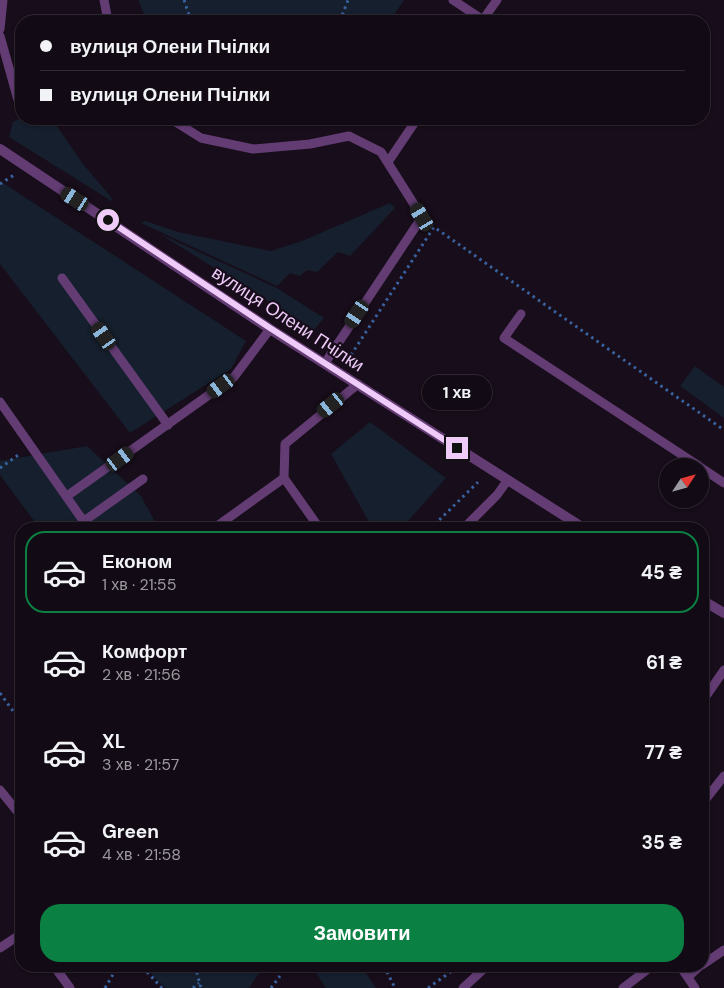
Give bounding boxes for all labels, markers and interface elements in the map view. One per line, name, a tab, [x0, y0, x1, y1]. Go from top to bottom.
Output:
text: вулиця Олени Пчілки	[70, 34, 270, 59]
text: вулиця Олени Пчілки	[70, 82, 270, 107]
car	[58, 185, 91, 213]
car	[407, 200, 436, 234]
route start	[97, 209, 119, 231]
street label: вулиця Олени Пчілки	[207, 261, 369, 377]
car	[342, 297, 371, 331]
car	[89, 319, 118, 353]
car	[204, 371, 237, 401]
callout: 1 хв	[422, 376, 492, 410]
text: 1 хв	[443, 382, 471, 403]
car	[314, 390, 347, 420]
route end	[446, 437, 468, 459]
car	[103, 444, 136, 474]
north arrow	[659, 458, 709, 508]
map controls	[659, 458, 709, 508]
text: Економ	[102, 549, 172, 574]
icon: car	[42, 550, 87, 595]
text: 45 ₴	[641, 560, 682, 585]
text: 1 хв · 21:55	[102, 574, 176, 595]
text: Комфорт	[102, 639, 187, 664]
icon: car	[42, 640, 87, 685]
text: 61 ₴	[646, 650, 682, 675]
text: 2 хв · 21:56	[102, 664, 181, 685]
text: XL	[102, 729, 125, 754]
icon: car	[42, 730, 87, 775]
text: 77 ₴	[644, 740, 682, 765]
text: 3 хв · 21:57	[102, 754, 179, 775]
text: Green	[102, 819, 159, 844]
icon: car	[42, 820, 87, 865]
text: 35 ₴	[642, 830, 682, 855]
text: 4 хв · 21:58	[102, 844, 181, 865]
button: Замовити	[40, 904, 684, 962]

